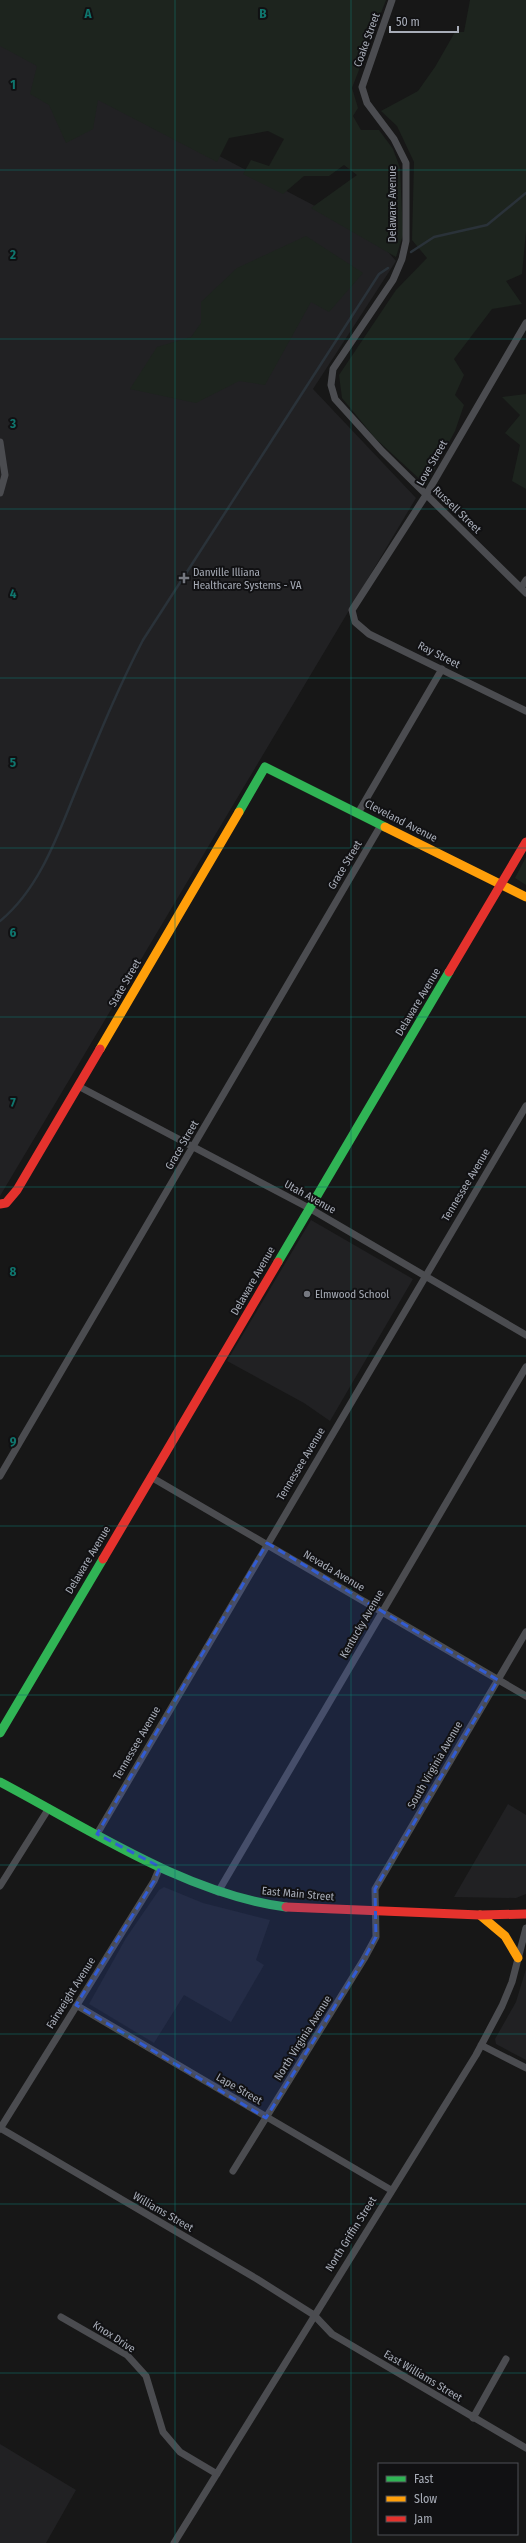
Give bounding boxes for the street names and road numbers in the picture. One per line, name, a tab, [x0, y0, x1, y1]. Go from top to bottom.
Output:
street label: Coake Street	[351, 11, 383, 69]
street label: Delaware Avenue	[386, 165, 399, 243]
street label: Love Street	[414, 438, 450, 488]
street label: Russell Street	[430, 484, 484, 536]
street label: Ray Street	[416, 639, 463, 671]
street label: Cleveland Avenue	[363, 797, 439, 845]
street label: Grace Street	[325, 838, 365, 892]
street label: State Street	[106, 957, 144, 1009]
street label: Delaware Avenue	[393, 966, 443, 1038]
street label: Grace Street	[163, 1118, 202, 1172]
street label: Tennessee Avenue	[439, 1146, 493, 1224]
street label: Utah Avenue	[282, 1178, 338, 1216]
street label: Delaware Avenue	[228, 1244, 278, 1318]
street label: Tennessee Avenue	[274, 1425, 328, 1503]
street label: Delaware Avenue	[63, 1524, 113, 1596]
street label: Nevada Avenue	[301, 1548, 367, 1594]
street label: Kentucky Avenue	[337, 1588, 387, 1660]
street label: Tennessee Avenue	[111, 1704, 163, 1782]
street label: South Virginia Avenue	[405, 1719, 465, 1811]
street label: East Main Street	[261, 1884, 335, 1904]
street label: Fairweight Avenue	[44, 1955, 98, 2031]
street label: North Virginia Avenue	[272, 1993, 334, 2083]
street label: Lape Street	[214, 2071, 265, 2108]
street label: Williams Street	[130, 2189, 196, 2235]
street label: North Griffin Street	[323, 2194, 379, 2274]
street label: Knox Drive	[90, 2318, 138, 2356]
street label: East Williams Street	[382, 2348, 465, 2405]

